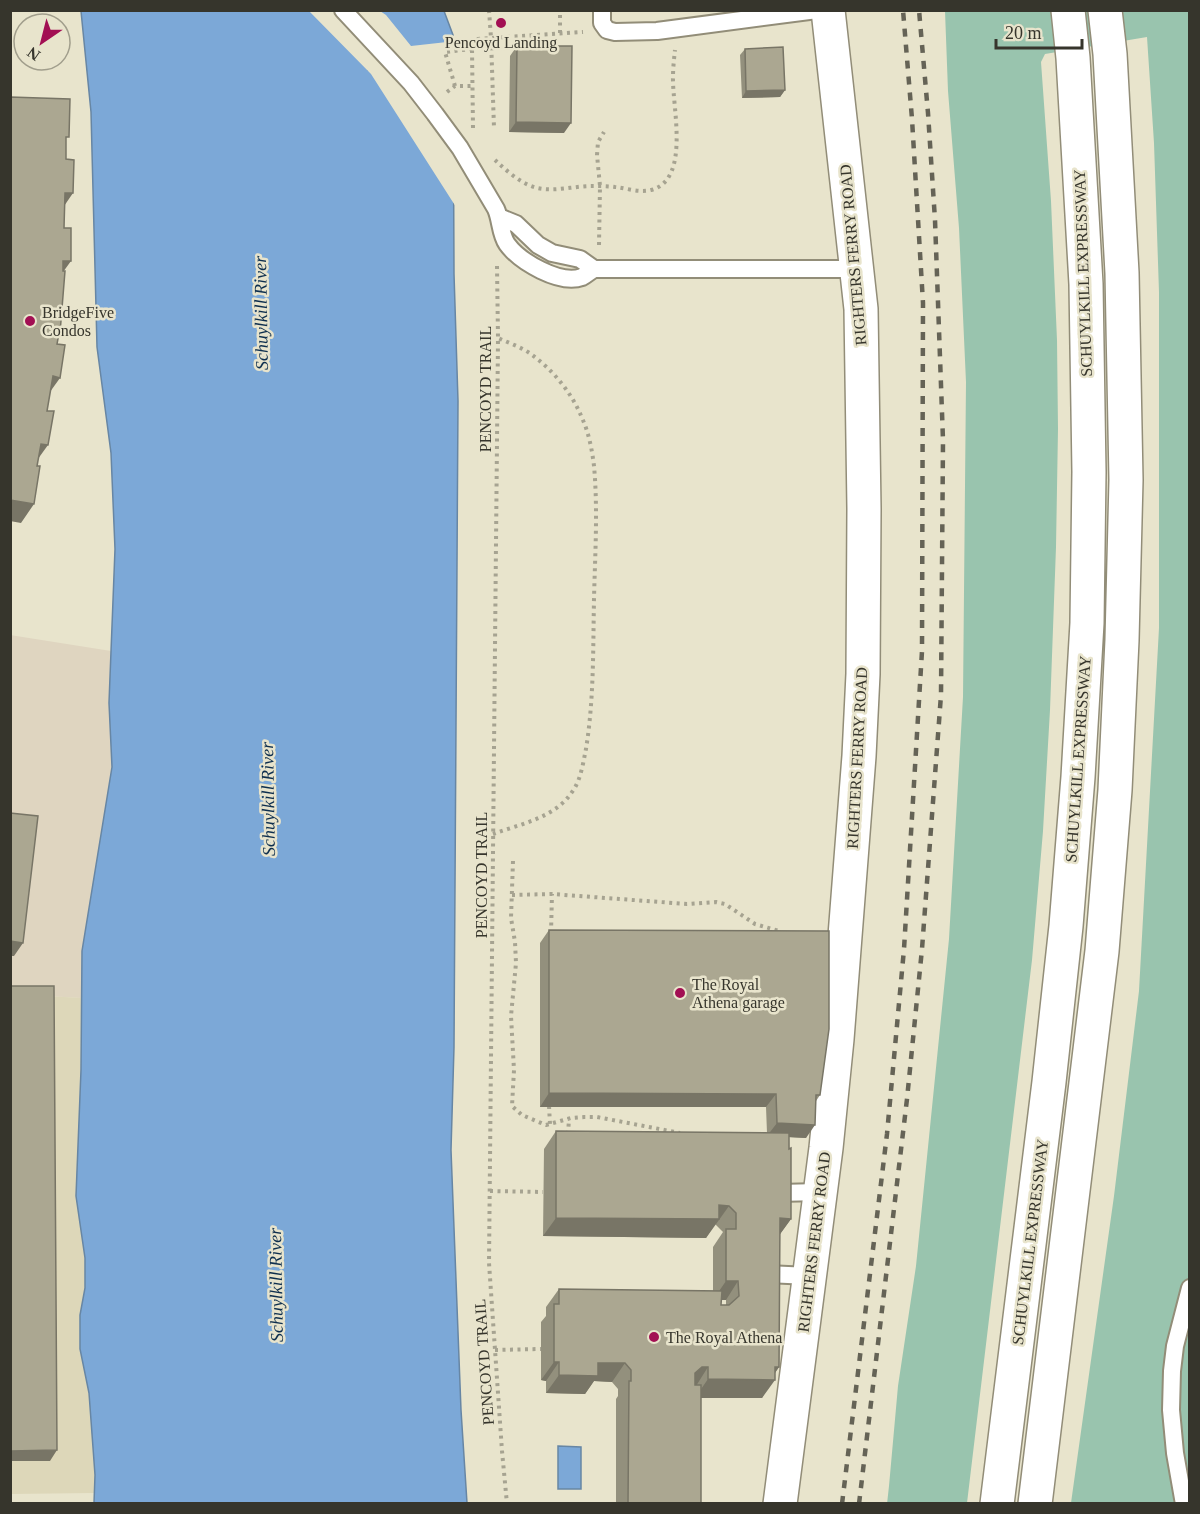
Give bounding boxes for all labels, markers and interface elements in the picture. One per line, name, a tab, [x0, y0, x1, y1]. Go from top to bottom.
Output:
north arrow	[12, 12, 72, 72]
scale bar	[996, 12, 1082, 50]
marker: Pencoyd Landing	[494, 16, 508, 30]
text: 20 m	[1005, 23, 1042, 43]
place label: Pencoyd Landing	[445, 34, 557, 52]
text: N	[24, 43, 43, 64]
street label: RIGHTERS FERRY ROAD	[837, 164, 869, 346]
street label: SCHUYLKILL EXPRESSWAY	[1071, 169, 1095, 377]
water label: Schuylkill River	[250, 255, 272, 370]
place label: BridgeFive Condos	[42, 304, 114, 339]
marker: BridgeFive Condos	[23, 314, 37, 328]
street label: PENCOYD TRAIL	[477, 326, 494, 452]
street label: SCHUYLKILL EXPRESSWAY	[1062, 655, 1094, 863]
street label: RIGHTERS FERRY ROAD	[844, 667, 870, 849]
water label: Schuylkill River	[257, 741, 279, 856]
street label: PENCOYD TRAIL	[473, 812, 490, 938]
place label: The Royal Athena garage	[692, 976, 785, 1012]
marker: The Royal Athena garage	[673, 986, 687, 1000]
street label: SCHUYLKILL EXPRESSWAY	[1009, 1138, 1051, 1346]
street label: RIGHTERS FERRY ROAD	[794, 1151, 834, 1333]
water label: Schuylkill River	[265, 1227, 287, 1342]
street label: PENCOYD TRAIL	[471, 1298, 497, 1426]
place label: The Royal Athena	[666, 1329, 782, 1347]
marker: The Royal Athena	[647, 1330, 661, 1344]

